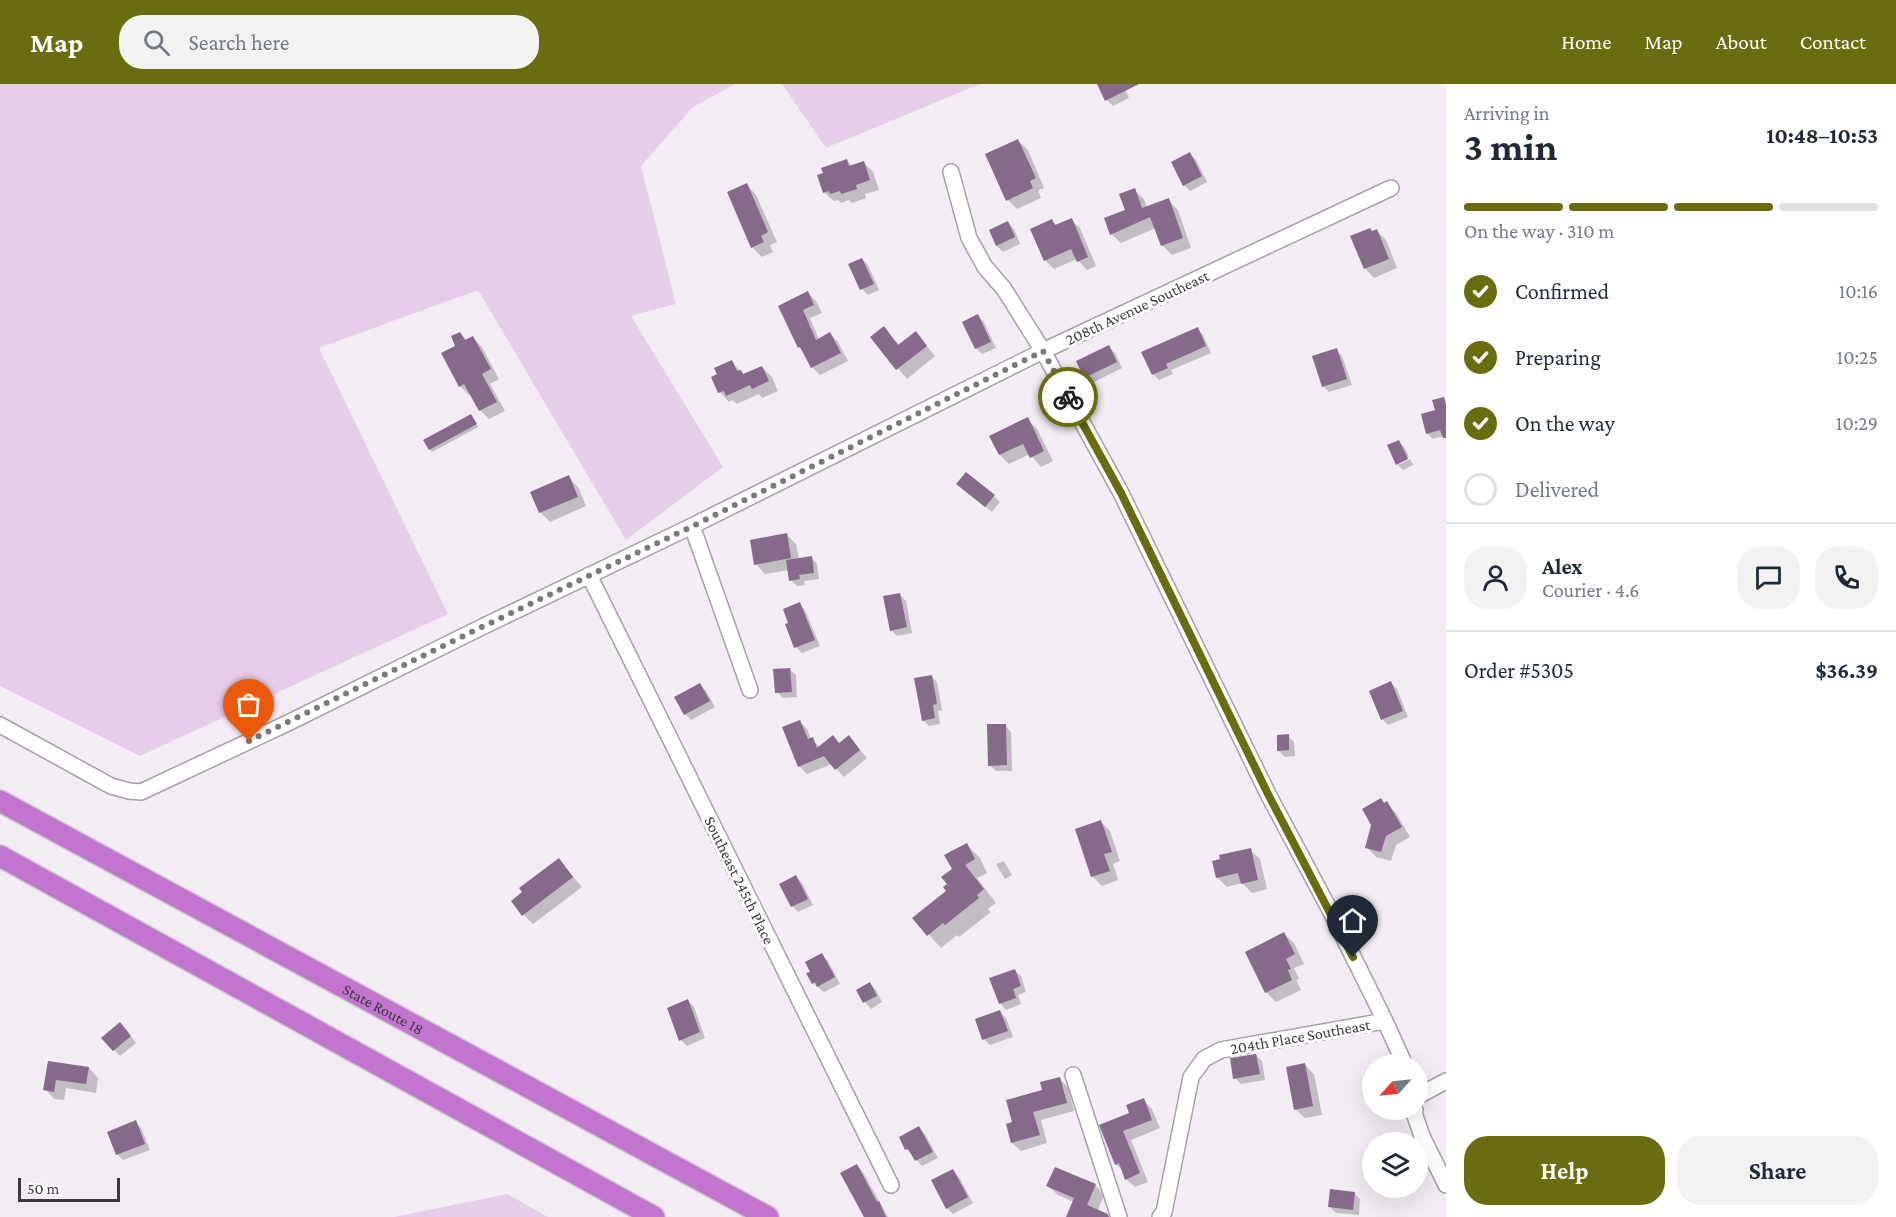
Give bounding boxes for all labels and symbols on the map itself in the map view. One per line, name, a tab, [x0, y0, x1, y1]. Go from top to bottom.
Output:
street label: 208th Avenue Southeast	[1063, 266, 1212, 348]
courier	[1038, 367, 1098, 427]
pin	[223, 679, 274, 741]
street label: Southeast 245th Place	[701, 814, 778, 947]
pin	[1327, 895, 1378, 957]
street label: State Route 18	[340, 980, 427, 1038]
street label: 204th Place Southeast	[1229, 1016, 1372, 1057]
north arrow	[1362, 1054, 1428, 1120]
scale bar	[18, 1175, 120, 1202]

